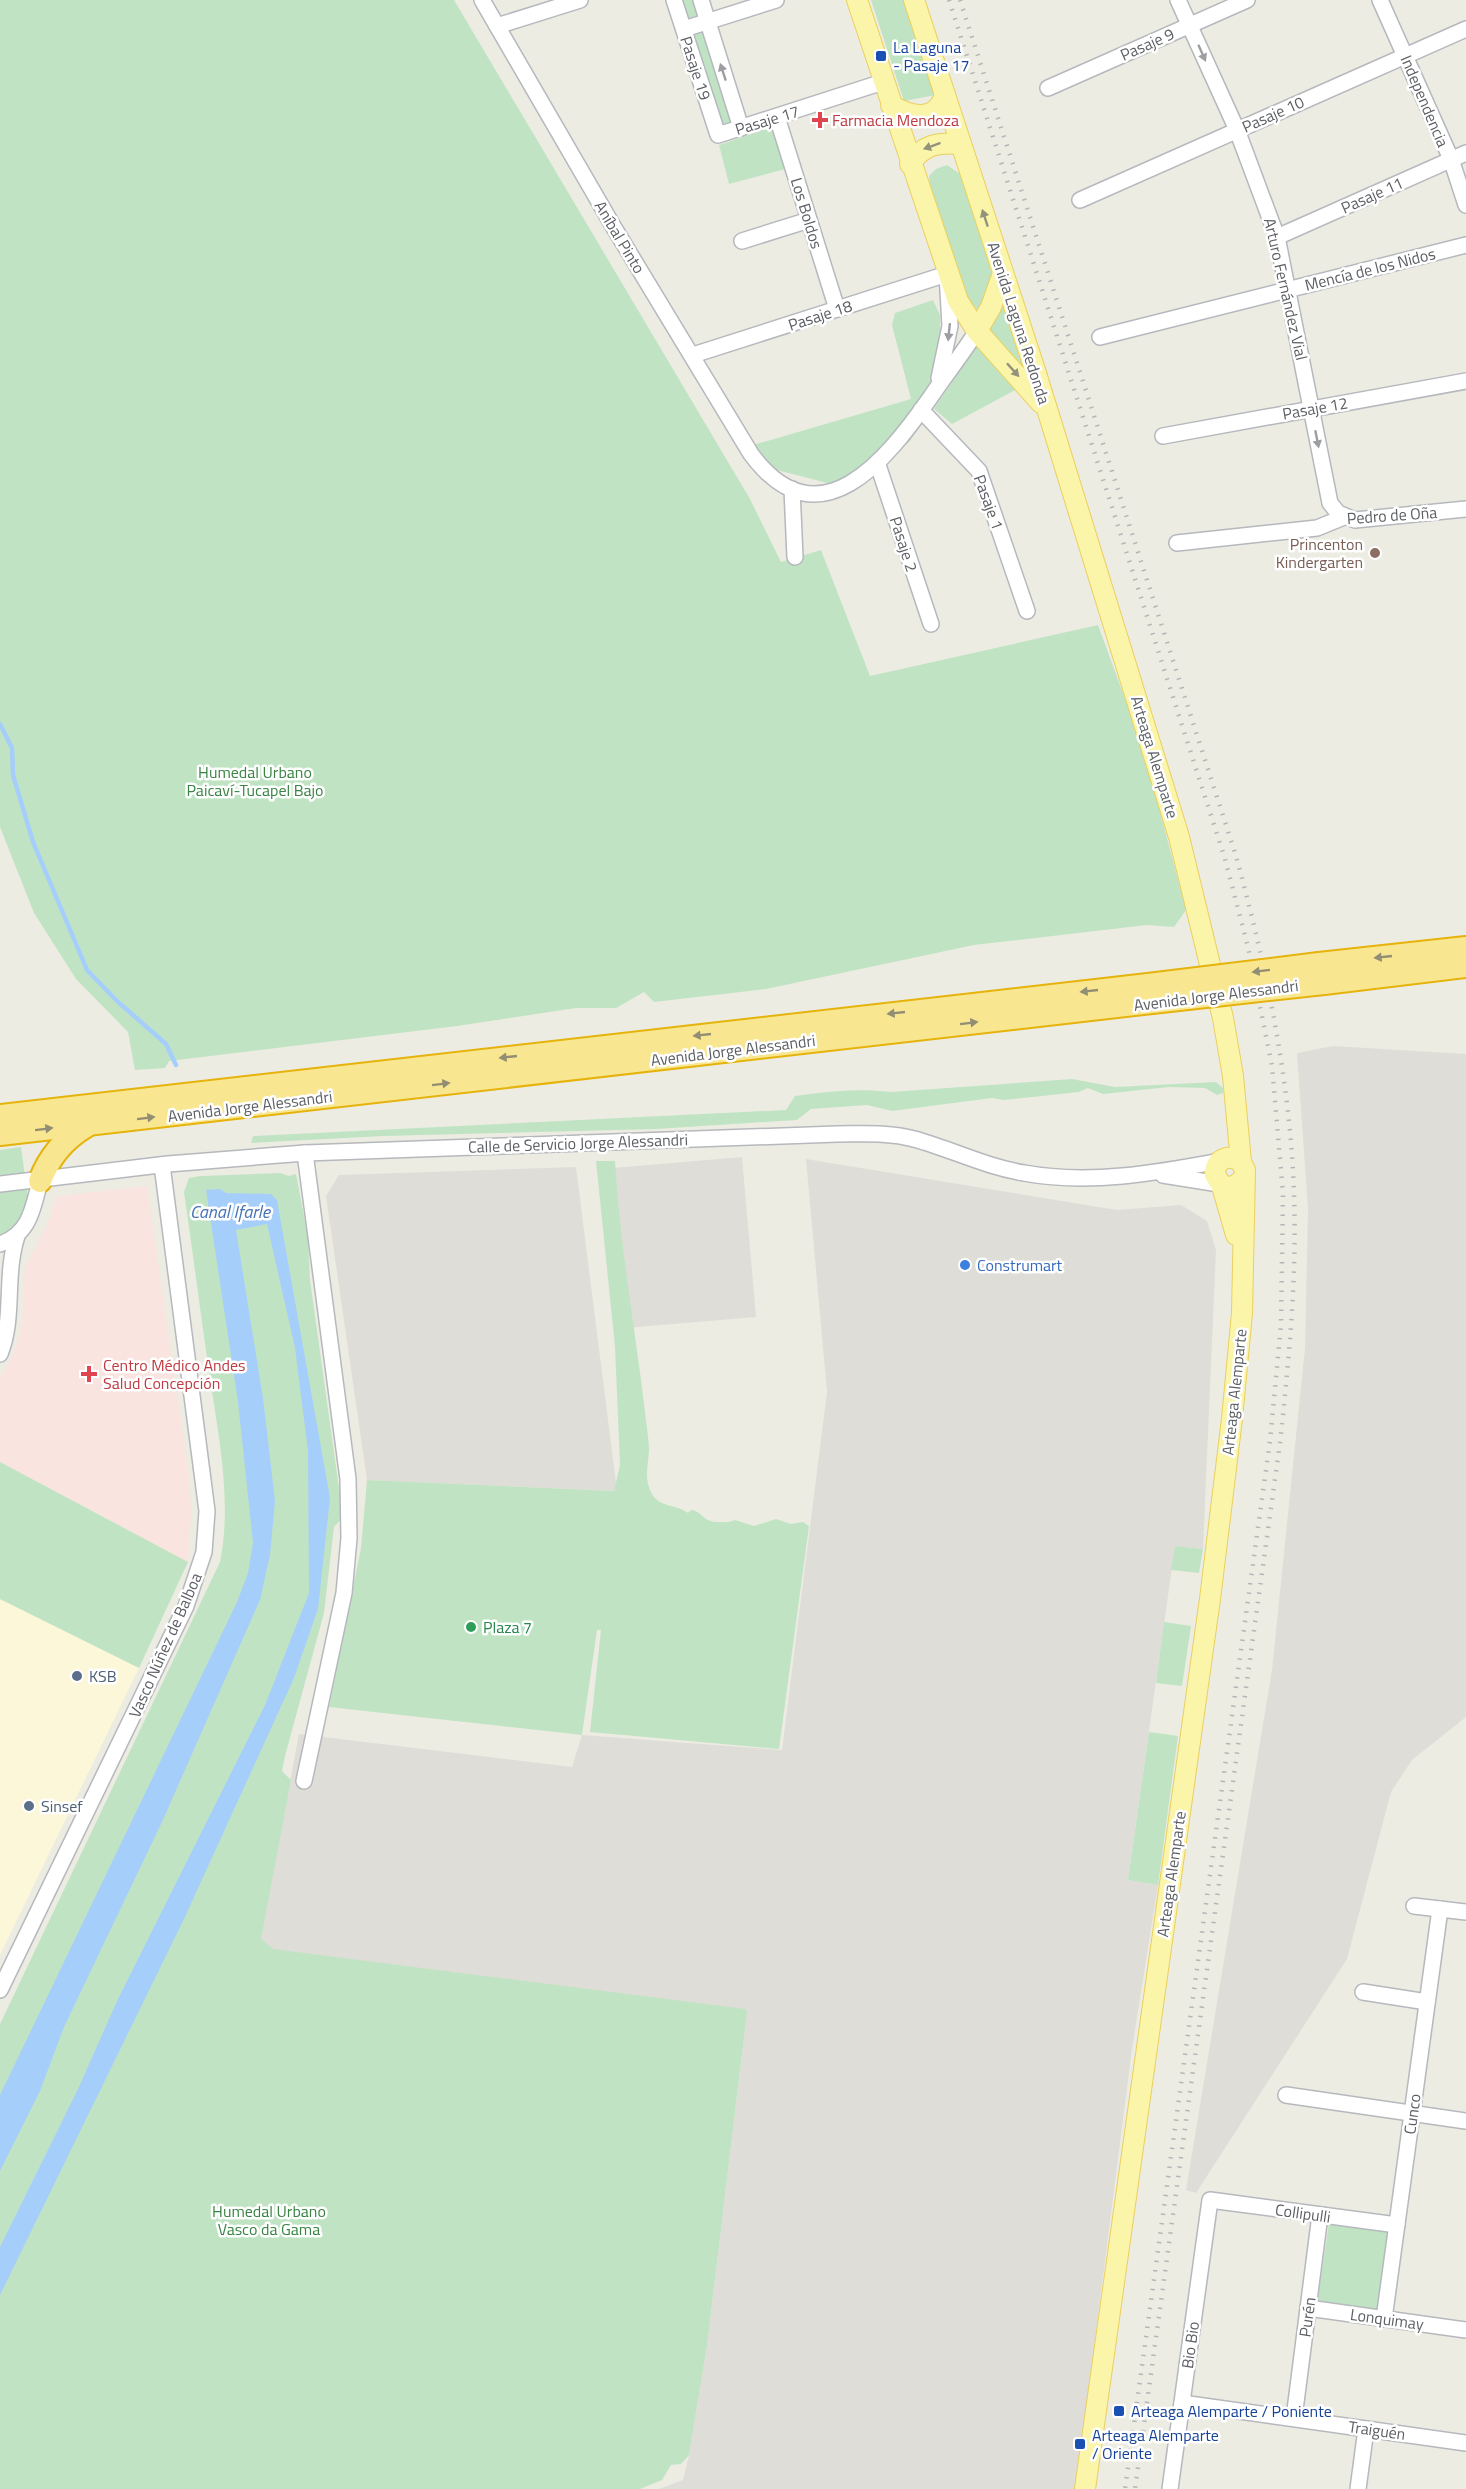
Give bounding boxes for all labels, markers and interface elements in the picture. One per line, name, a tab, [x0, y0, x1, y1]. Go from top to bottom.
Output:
street label: Pasaje 9	[1116, 21, 1178, 67]
street label: Pasaje 19	[674, 33, 718, 103]
place label: La Laguna - Pasaje 17	[893, 35, 969, 77]
one-way arrow	[1197, 45, 1207, 63]
marker: La Laguna - Pasaje 17	[874, 49, 888, 63]
street label: Independencia	[1395, 51, 1455, 151]
one-way arrow	[718, 63, 727, 81]
street label: Pasaje 10	[1238, 90, 1308, 138]
street label: Pasaje 17	[732, 99, 802, 141]
place label: Farmacia Mendoza	[832, 108, 959, 132]
marker: Farmacia Mendoza	[813, 113, 827, 127]
one-way arrow	[923, 142, 941, 152]
street label: Pasaje 11	[1337, 171, 1407, 219]
street label: Los Boldos	[785, 174, 829, 252]
street label: Aníbal Pinto	[589, 196, 651, 278]
one-way arrow	[979, 209, 989, 227]
street label: Arturo Fernández Vial	[1258, 215, 1314, 363]
street label: Avenida Laguna Redonda	[981, 239, 1057, 407]
street label: Mencía de los Nidos	[1302, 241, 1438, 297]
street label: Pasaje 18	[785, 293, 855, 337]
one-way arrow	[945, 323, 954, 342]
one-way arrow	[1006, 363, 1020, 377]
street label: Pasaje 12	[1280, 390, 1350, 426]
one-way arrow	[1313, 430, 1322, 449]
street label: Pasaje 1	[968, 471, 1010, 533]
street label: Pedro de Oña	[1346, 500, 1438, 530]
street label: Pasaje 2	[884, 513, 924, 575]
place label: Princenton Kindergarten	[1276, 532, 1363, 574]
marker: Princenton Kindergarten	[1368, 546, 1382, 560]
street label: Arteaga Alemparte	[1125, 693, 1185, 821]
park label: Humedal Urbano Paicaví-Tucapel Bajo	[186, 760, 324, 802]
one-way arrow	[1374, 952, 1393, 962]
one-way arrow	[1252, 966, 1271, 976]
street label: Avenida Jorge Alessandri	[1132, 973, 1300, 1017]
one-way arrow	[1080, 986, 1099, 996]
one-way arrow	[886, 1008, 905, 1018]
one-way arrow	[959, 1019, 978, 1028]
street label: Avenida Jorge Alessandri	[649, 1028, 817, 1072]
one-way arrow	[692, 1030, 711, 1040]
one-way arrow	[499, 1053, 518, 1062]
one-way arrow	[432, 1079, 451, 1089]
street label: Avenida Jorge Alessandri	[166, 1084, 334, 1128]
one-way arrow	[136, 1113, 155, 1123]
one-way arrow	[34, 1125, 53, 1134]
street label: Calle de Servicio Jorge Alessandri	[468, 1127, 688, 1159]
water label: Canal Ifarle	[190, 1198, 272, 1225]
place label: Construmart	[977, 1253, 1063, 1277]
marker: Construmart	[958, 1258, 972, 1272]
street label: Arteaga Alemparte	[1215, 1328, 1253, 1456]
place label: Centro Médico Andes Salud Concepción	[103, 1353, 246, 1395]
marker: Centro Médico Andes Salud Concepción	[80, 1365, 98, 1383]
street label: Vasco Núñez de Balboa	[122, 1569, 208, 1721]
place label: Plaza 7	[483, 1615, 532, 1639]
marker: Plaza 7	[464, 1620, 478, 1634]
place label: KSB	[89, 1664, 117, 1688]
marker: KSB	[70, 1669, 84, 1683]
place label: Sinsef	[41, 1794, 83, 1818]
marker: Sinsef	[22, 1799, 36, 1813]
street label: Arteaga Alemparte	[1150, 1809, 1192, 1939]
street label: Cunco	[1397, 2092, 1427, 2136]
street label: Collipulli	[1274, 2197, 1332, 2229]
park label: Humedal Urbano Vasco da Gama	[212, 2199, 326, 2241]
street label: Purén	[1292, 2296, 1322, 2338]
street label: Lonquimay	[1349, 2302, 1426, 2336]
street label: Bio Bio	[1175, 2320, 1205, 2370]
place label: Arteaga Alemparte / Poniente	[1131, 2399, 1332, 2423]
marker: Arteaga Alemparte / Poniente	[1112, 2404, 1126, 2418]
street label: Traiguén	[1347, 2414, 1407, 2446]
place label: Arteaga Alemparte / Oriente	[1092, 2423, 1219, 2465]
marker: Arteaga Alemparte / Oriente	[1073, 2437, 1087, 2451]

